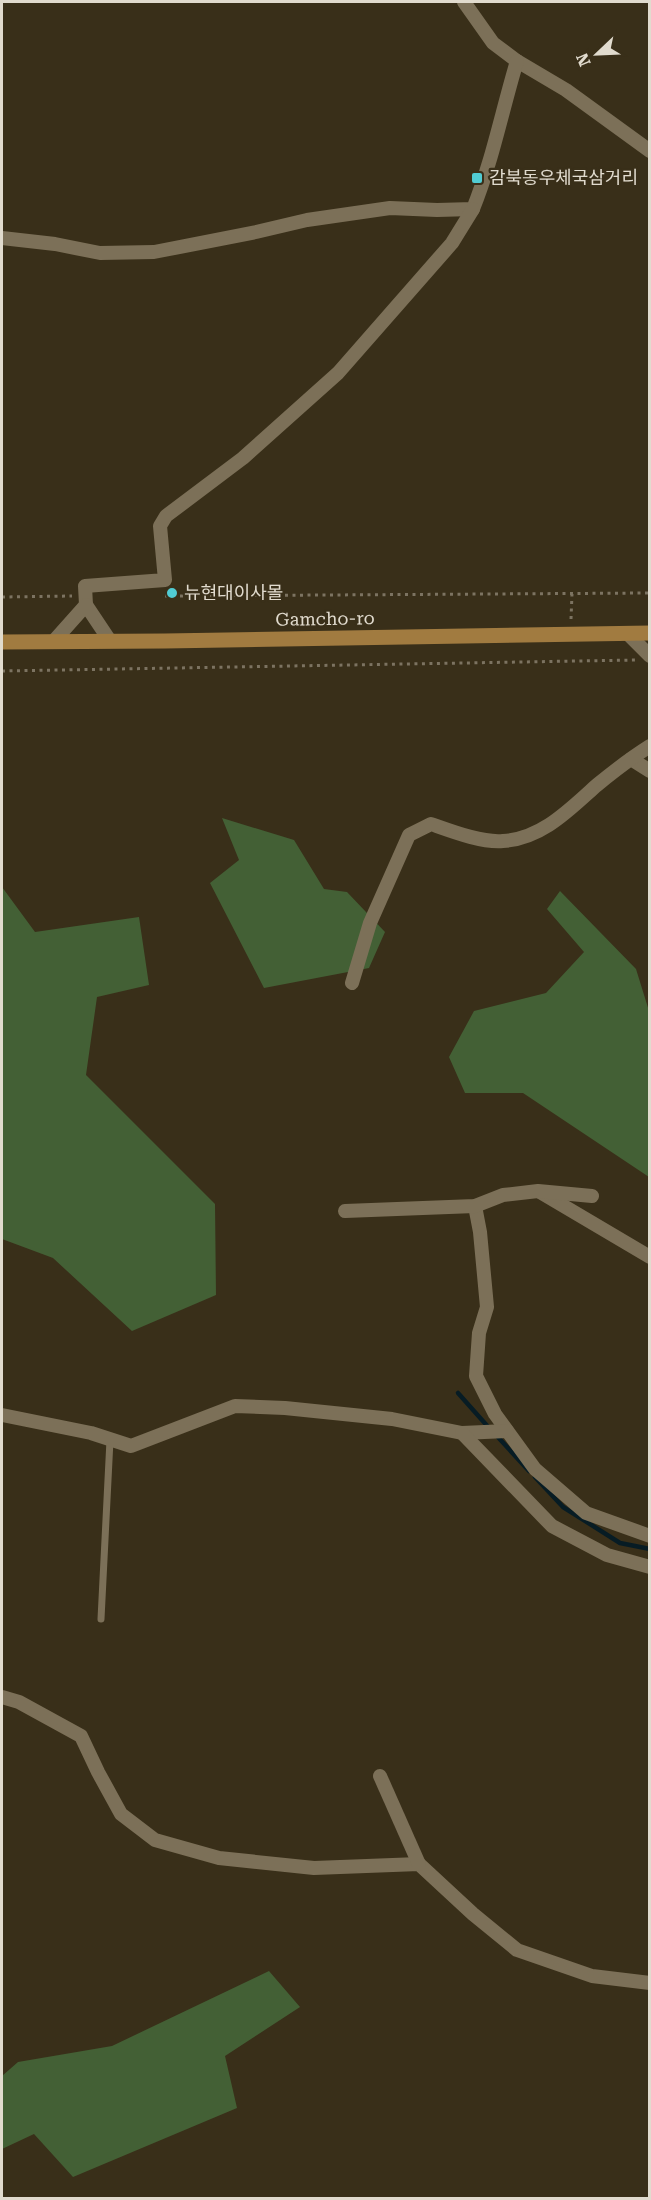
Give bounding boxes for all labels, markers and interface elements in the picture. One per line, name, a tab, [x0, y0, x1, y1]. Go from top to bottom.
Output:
north arrow	[567, 24, 627, 84]
text: N	[572, 50, 595, 69]
place label: 감북동우체국삼거리	[489, 167, 638, 188]
marker: 감북동우체국삼거리	[470, 171, 484, 185]
place label: 뉴현대이사몰	[184, 582, 283, 603]
marker: 뉴현대이사몰	[165, 586, 179, 600]
street label: Gamcho-ro	[275, 607, 375, 630]

